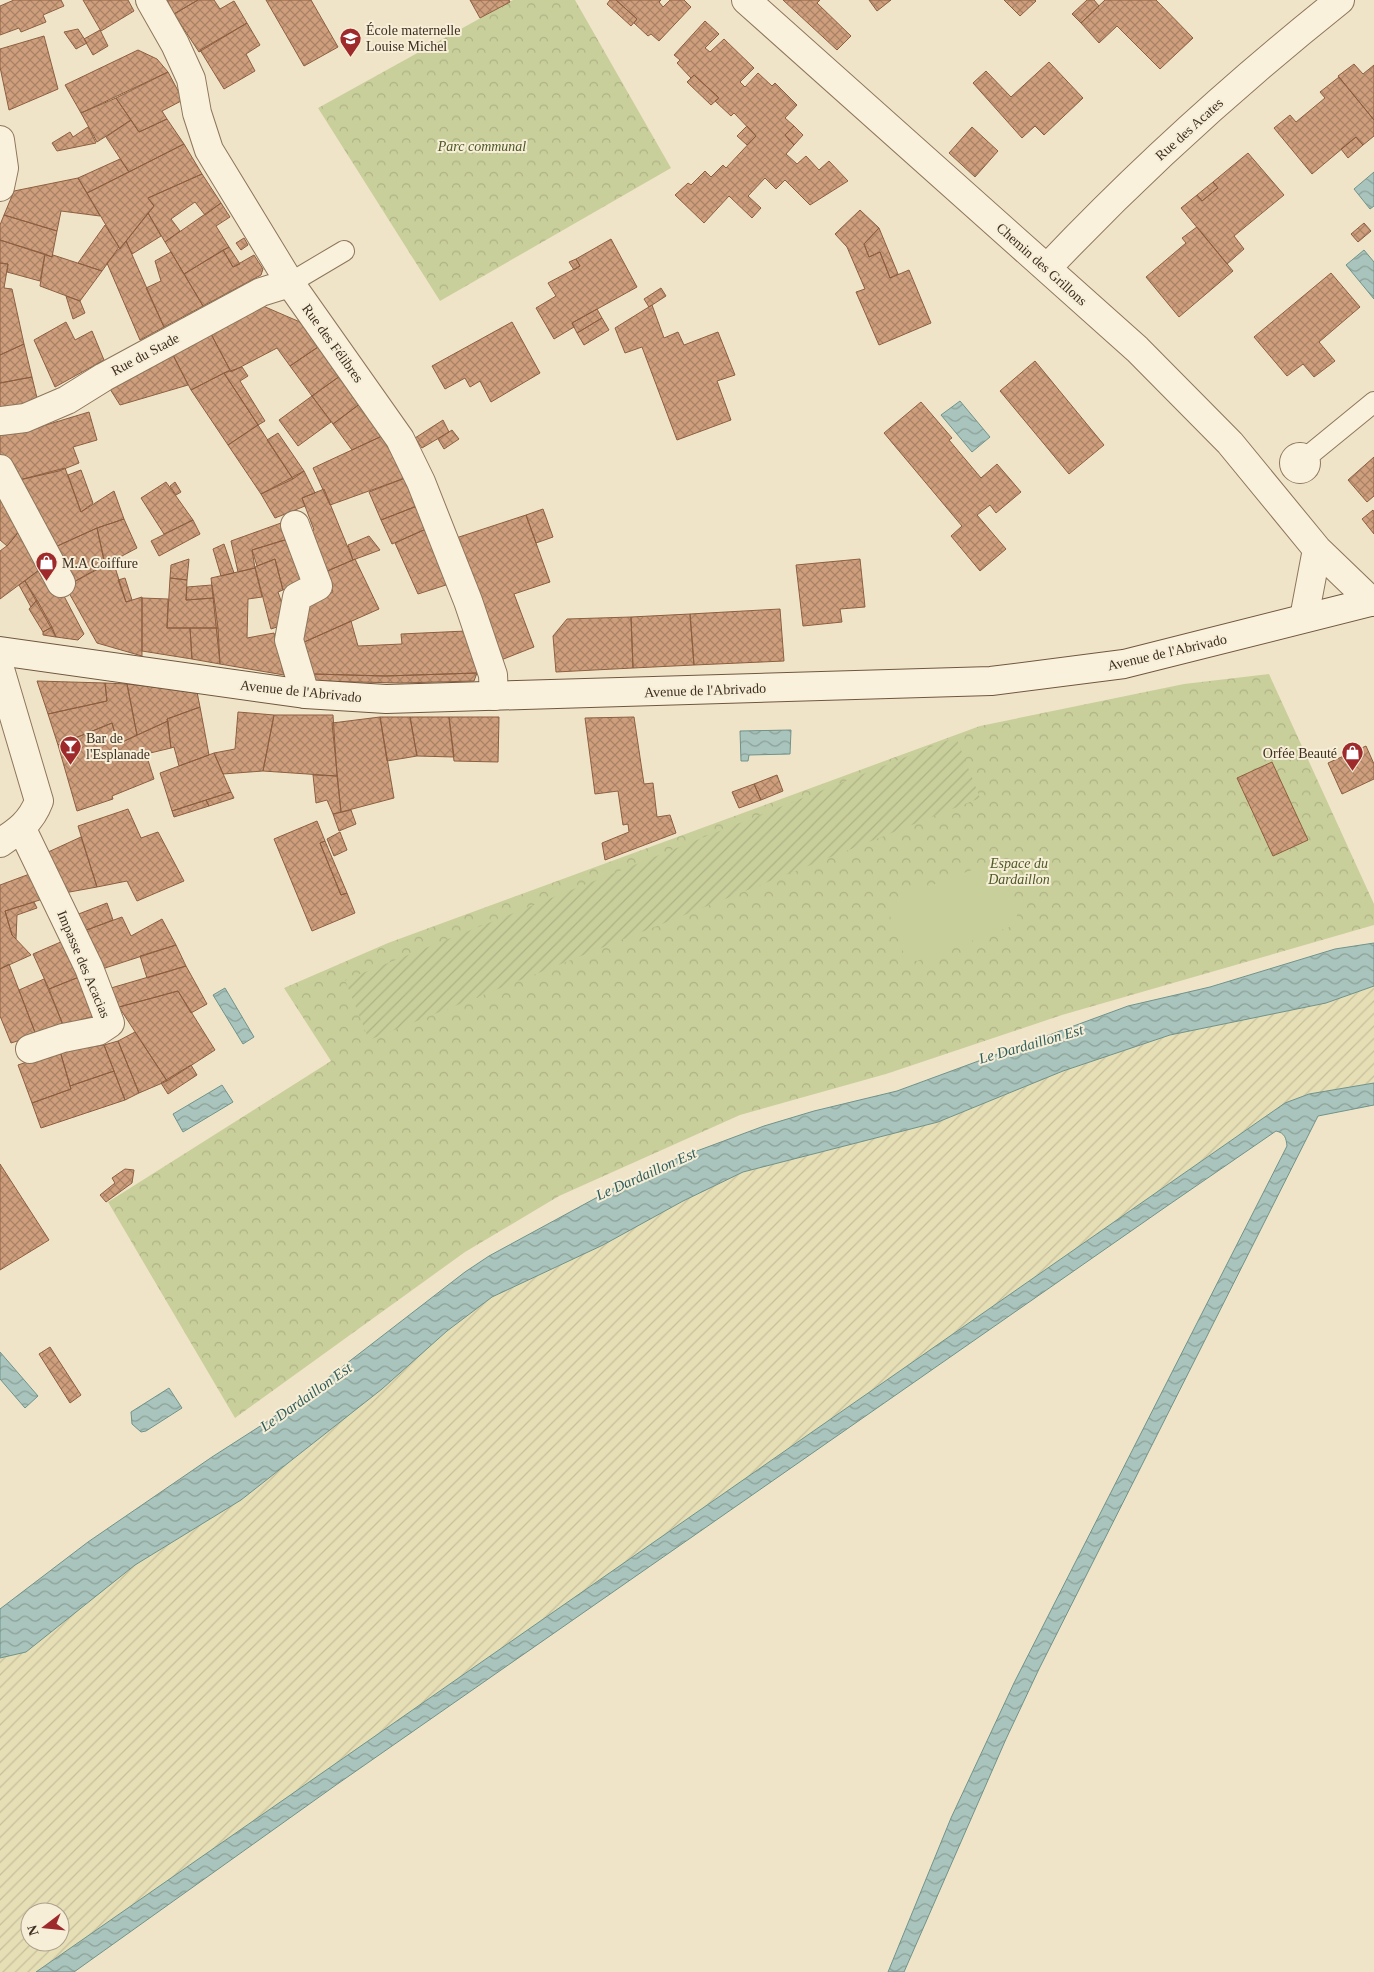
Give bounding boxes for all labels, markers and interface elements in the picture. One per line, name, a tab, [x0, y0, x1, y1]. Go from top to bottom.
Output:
place label: École maternelle Louise Michel	[366, 22, 460, 54]
school or university icon: École maternelle Louise Michel	[338, 26, 362, 57]
street label: Rue des Acates	[1153, 95, 1226, 164]
park label: Parc communal	[437, 139, 526, 154]
street label: Chemin des Grillons	[994, 220, 1090, 309]
street label: Rue des Félibres	[299, 301, 366, 385]
street label: Rue du Stade	[109, 330, 182, 379]
shop icon: M.A Coiffure	[34, 551, 58, 582]
place label: M.A Coiffure	[62, 556, 138, 571]
street label: Avenue de l'Abrivado	[1106, 631, 1228, 674]
street label: Avenue de l'Abrivado	[239, 678, 362, 705]
street label: Avenue de l'Abrivado	[644, 681, 766, 700]
place label: Bar de l'Esplanade	[86, 731, 150, 762]
bar icon: Bar de l'Esplanade	[58, 734, 82, 765]
shop icon: Orfée Beauté	[1341, 741, 1365, 772]
place label: Orfée Beauté	[1263, 746, 1337, 761]
park label: Espace du Dardaillon	[987, 856, 1050, 887]
street label: Impasse des Acacias	[54, 908, 113, 1020]
water label: Le Dardaillon Est	[976, 1021, 1086, 1067]
water label: Le Dardaillon Est	[593, 1144, 699, 1204]
water label: Le Dardaillon Est	[256, 1359, 355, 1435]
north arrow	[20, 1902, 70, 1952]
text: N	[24, 1924, 42, 1937]

